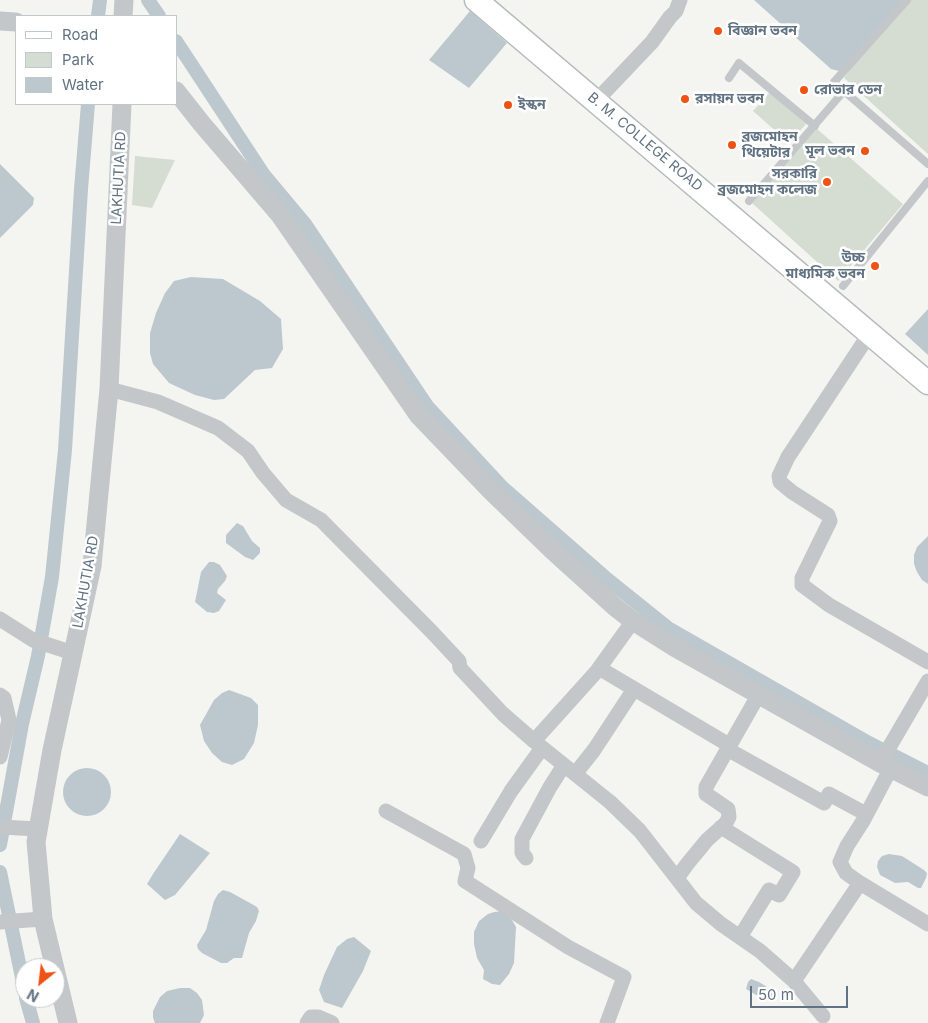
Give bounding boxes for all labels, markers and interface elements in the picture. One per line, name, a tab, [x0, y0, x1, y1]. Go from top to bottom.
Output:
legend	[15, 15, 178, 105]
place label: বিজ্ঞান ভবন	[728, 23, 797, 39]
text: Road	[62, 25, 98, 44]
marker: বিজ্ঞান ভবন	[712, 25, 724, 37]
text: Park	[62, 50, 94, 69]
text: Water	[62, 75, 104, 94]
place label: রোভার ডেন	[814, 82, 882, 98]
marker: রোভার ডেন	[798, 84, 810, 96]
street label: B. M. COLLEGE ROAD	[584, 89, 706, 195]
place label: রসায়ন ভবন	[695, 91, 764, 107]
marker: রসায়ন ভবন	[679, 93, 691, 105]
place label: ইস্কন	[518, 97, 546, 113]
marker: ইস্কন	[502, 99, 514, 111]
place label: ব্রজমোহন থিয়েটার	[742, 129, 798, 162]
street label: LAKHUTIA RD	[108, 131, 130, 225]
marker: ব্রজমোহন থিয়েটার	[726, 139, 738, 151]
place label: মূল ভবন	[805, 143, 855, 159]
marker: মূল ভবন	[859, 145, 871, 157]
place label: সরকারি ব্রজমোহন কলেজ	[718, 166, 817, 198]
marker: সরকারি ব্রজমোহন কলেজ	[821, 176, 833, 188]
place label: উচ্চ মাধ্যমিক ভবন	[786, 250, 865, 282]
marker: উচ্চ মাধ্যমিক ভবন	[869, 260, 881, 272]
street label: LAKHUTIA RD	[70, 535, 102, 629]
north arrow	[15, 958, 65, 1008]
scale bar	[753, 976, 850, 1008]
text: 50 m	[758, 985, 794, 1004]
text: N	[24, 986, 42, 1006]

